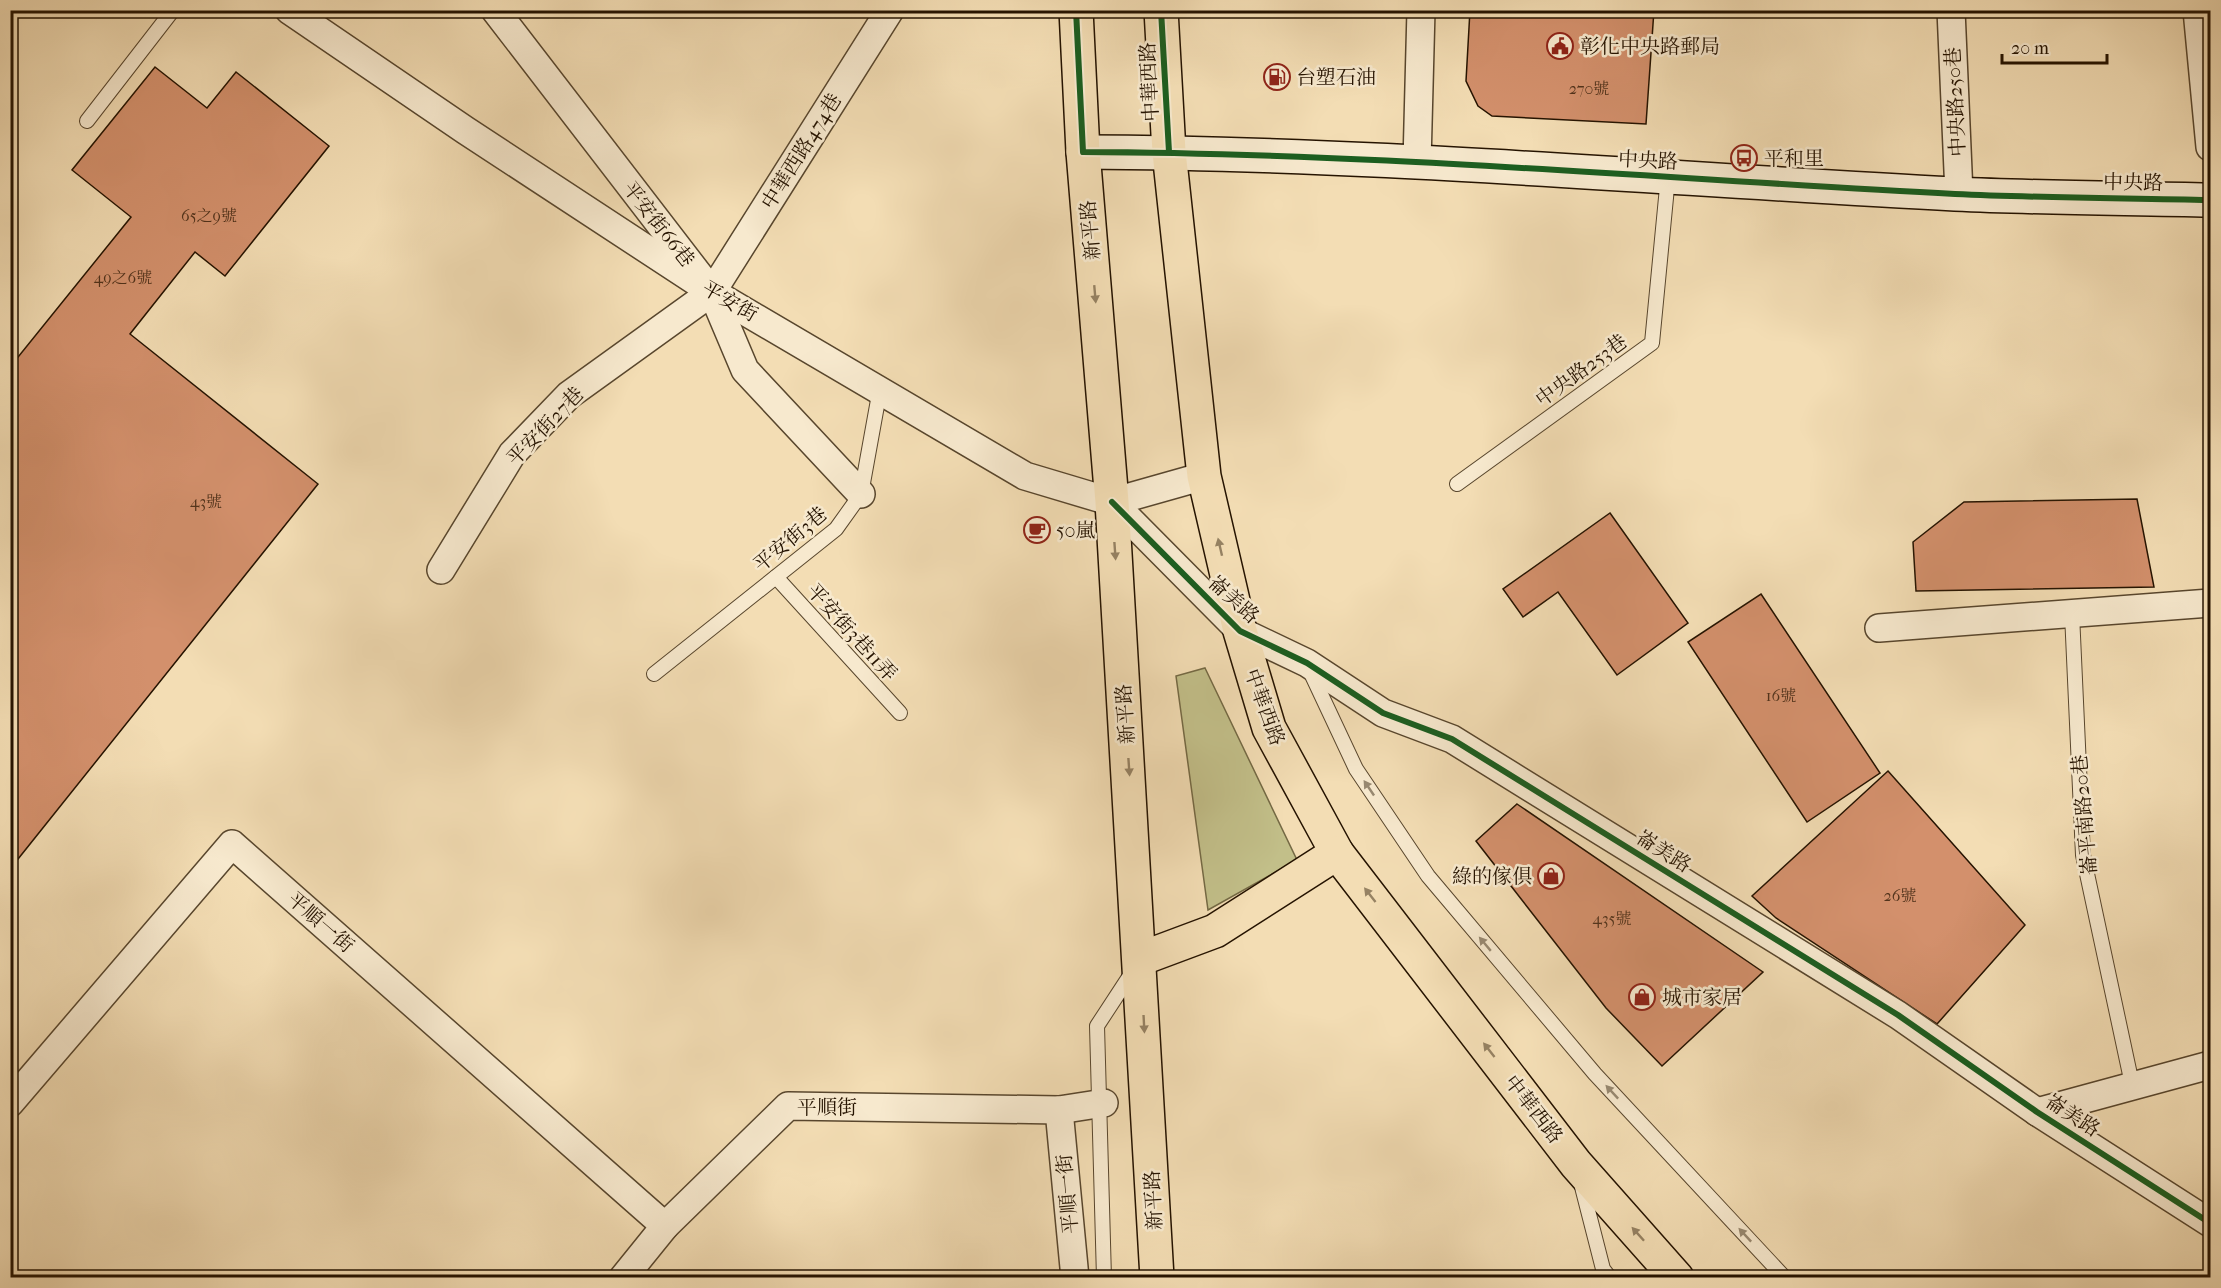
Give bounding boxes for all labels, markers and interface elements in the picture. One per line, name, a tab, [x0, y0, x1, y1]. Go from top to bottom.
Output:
scale bar	[2002, 27, 2107, 65]
public building icon: 彰化中央路郵局	[1545, 31, 1575, 61]
place label: 彰化中央路郵局	[1580, 35, 1720, 58]
text: 20 m	[2011, 38, 2049, 59]
street label: 中華西路	[1136, 41, 1163, 123]
street label: 中央路250巷	[1941, 46, 1970, 157]
fuel station icon: 台塑石油	[1262, 62, 1292, 92]
place label: 台塑石油	[1296, 66, 1376, 89]
house number: 270號	[1569, 79, 1609, 98]
street label: 中華西路474巷	[757, 89, 846, 213]
bus stop icon: 平和里	[1729, 143, 1759, 173]
street label: 中央路	[1617, 147, 1679, 174]
place label: 平和里	[1764, 147, 1824, 170]
street label: 中央路	[2103, 170, 2163, 195]
street label: 平安街66巷	[618, 177, 699, 271]
street label: 新平路	[1076, 199, 1105, 261]
house number: 65之9號	[181, 206, 237, 225]
house number: 49之6號	[94, 268, 152, 287]
street label: 平安街	[698, 276, 761, 326]
one-way arrow	[1090, 285, 1100, 304]
street label: 中央路253巷	[1531, 330, 1631, 411]
street label: 平安街27巷	[502, 382, 588, 470]
house number: 43號	[190, 492, 222, 511]
street label: 平安街3巷	[749, 502, 831, 577]
cafe icon: 50嵐	[1022, 515, 1052, 545]
place label: 50嵐	[1056, 519, 1096, 542]
one-way arrow	[1215, 537, 1224, 556]
one-way arrow	[1111, 542, 1120, 561]
street label: 崙美路	[1204, 571, 1264, 628]
street label: 平安街3巷11弄	[802, 579, 901, 686]
street label: 中華西路	[1240, 666, 1289, 749]
street label: 新平路	[1112, 683, 1139, 745]
house number: 16號	[1766, 686, 1796, 705]
street label: 崙平南路20巷	[2068, 754, 2101, 876]
one-way arrow	[1124, 757, 1133, 776]
one-way arrow	[1363, 780, 1375, 796]
street label: 崙美路	[1632, 826, 1695, 877]
shop icon: 綠的傢俱	[1536, 861, 1566, 891]
place label: 綠的傢俱	[1452, 865, 1532, 888]
house number: 26號	[1884, 886, 1916, 905]
street label: 平順一街	[283, 887, 358, 957]
one-way arrow	[1364, 888, 1376, 904]
house number: 435號	[1593, 909, 1631, 928]
one-way arrow	[1479, 937, 1492, 952]
shop icon: 城市家居	[1627, 982, 1657, 1012]
place label: 城市家居	[1662, 986, 1742, 1009]
one-way arrow	[1139, 1015, 1148, 1034]
one-way arrow	[1482, 1042, 1495, 1058]
street label: 中華西路	[1500, 1071, 1567, 1148]
one-way arrow	[1605, 1085, 1619, 1100]
street label: 崙美路	[2041, 1089, 2104, 1141]
street label: 平順街	[797, 1096, 857, 1119]
street label: 平順一街	[1053, 1153, 1082, 1235]
street label: 新平路	[1140, 1169, 1167, 1231]
one-way arrow	[1632, 1227, 1645, 1242]
one-way arrow	[1738, 1227, 1752, 1242]

